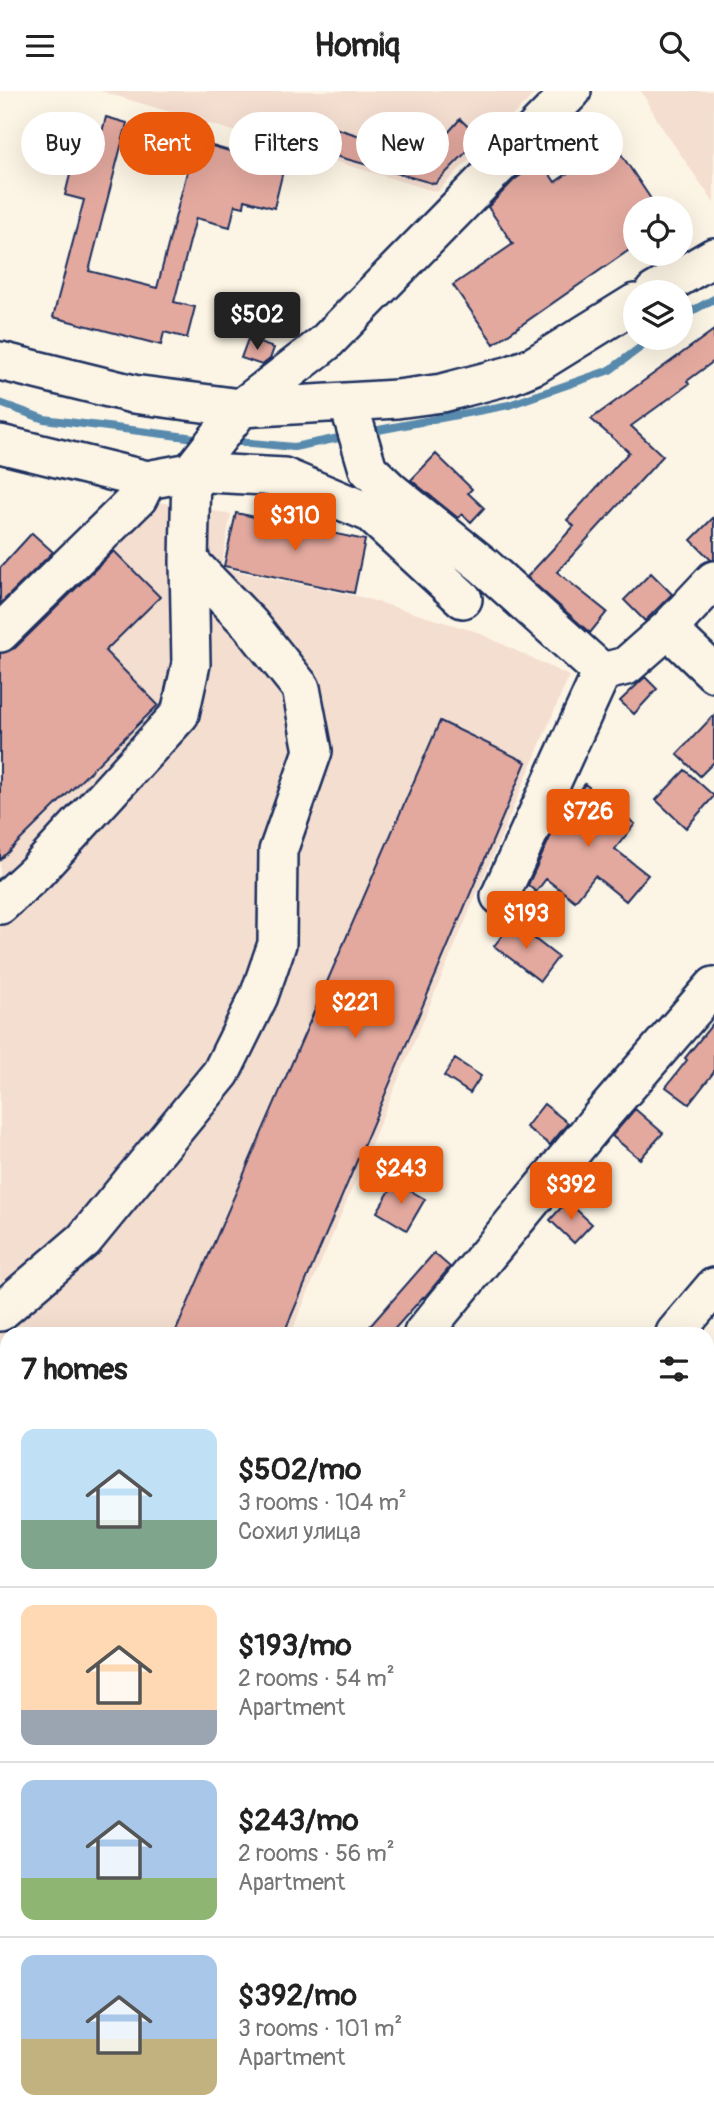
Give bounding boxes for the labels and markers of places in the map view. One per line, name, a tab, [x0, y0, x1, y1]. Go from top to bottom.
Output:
pin: $502	[216, 293, 298, 352]
pin: $310	[254, 493, 336, 553]
pin: $726	[547, 789, 629, 849]
pin: $193	[485, 891, 567, 951]
pin: $221	[314, 981, 396, 1040]
pin: $243	[360, 1147, 442, 1206]
pin: $392	[530, 1163, 612, 1222]

